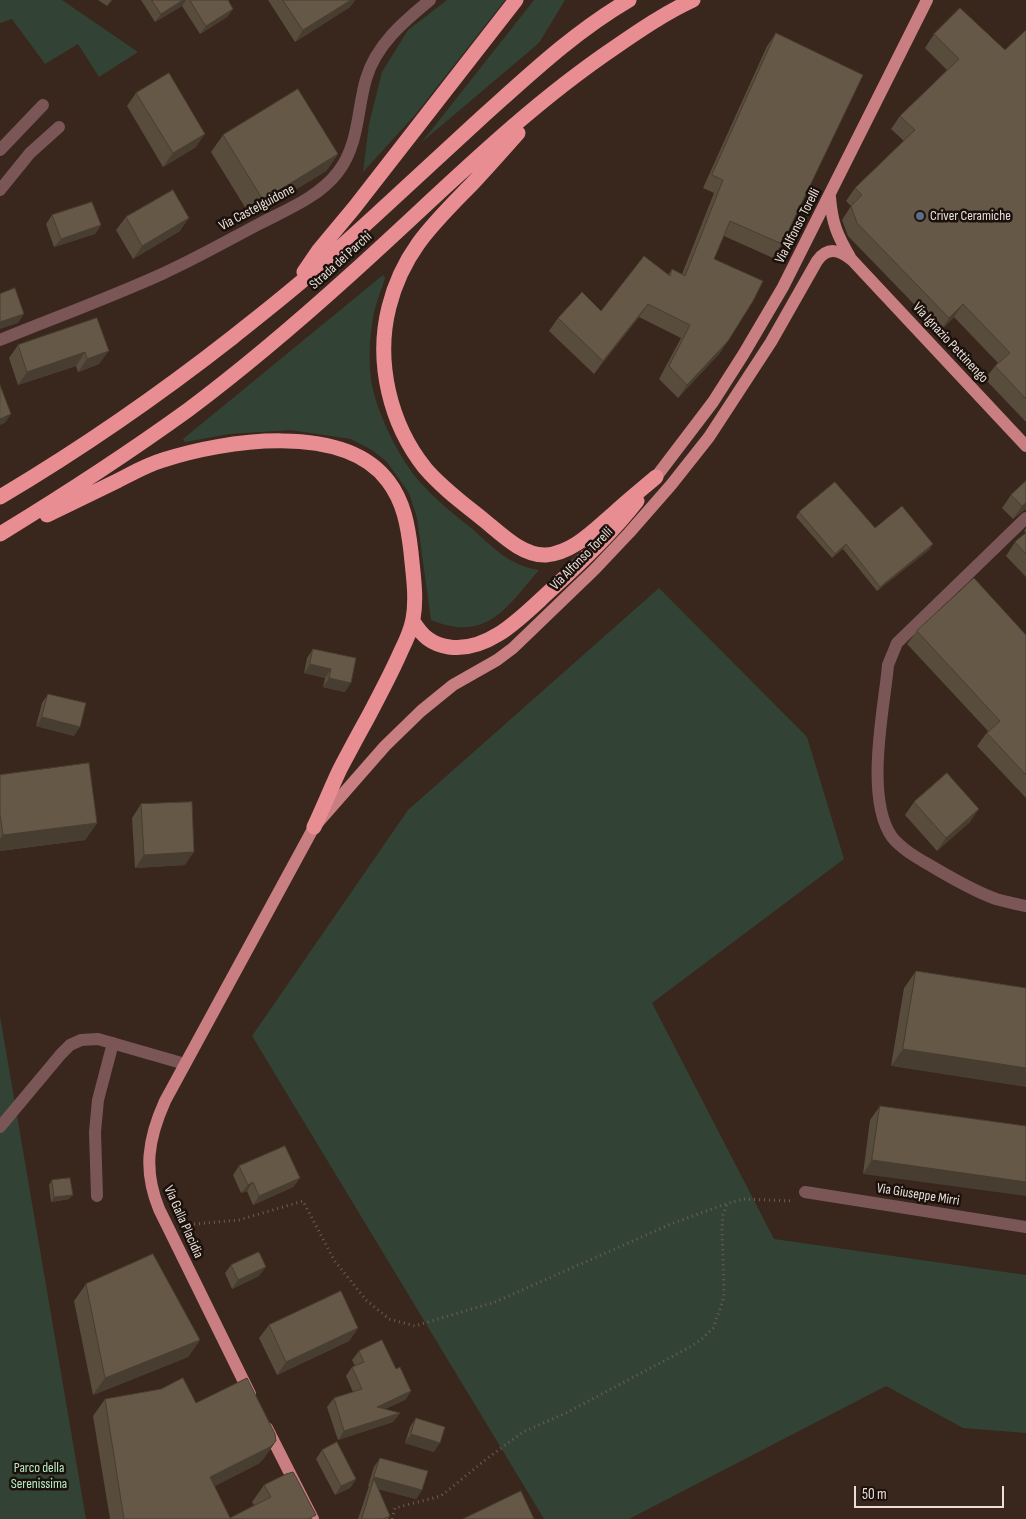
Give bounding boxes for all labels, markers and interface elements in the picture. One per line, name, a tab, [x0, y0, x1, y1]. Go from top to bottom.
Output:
street label: Via Castelguidone	[216, 181, 298, 235]
street label: Via Alfonso Torelli	[772, 186, 824, 266]
place label: Criver Ceramiche	[930, 208, 1011, 224]
marker: Criver Ceramiche	[914, 210, 926, 222]
street label: Strada dei Parchi	[306, 229, 376, 293]
street label: Via Ignazio Pettinengo	[909, 299, 991, 387]
street label: Via Alfonso Torelli	[547, 524, 617, 594]
street label: Via Giuseppe Mirri	[875, 1180, 961, 1210]
street label: Via Galla Placidia	[160, 1183, 206, 1261]
park label: Parco della Serenissima	[11, 1460, 67, 1492]
scale bar	[856, 1476, 1006, 1508]
text: 50 m	[862, 1485, 887, 1504]

